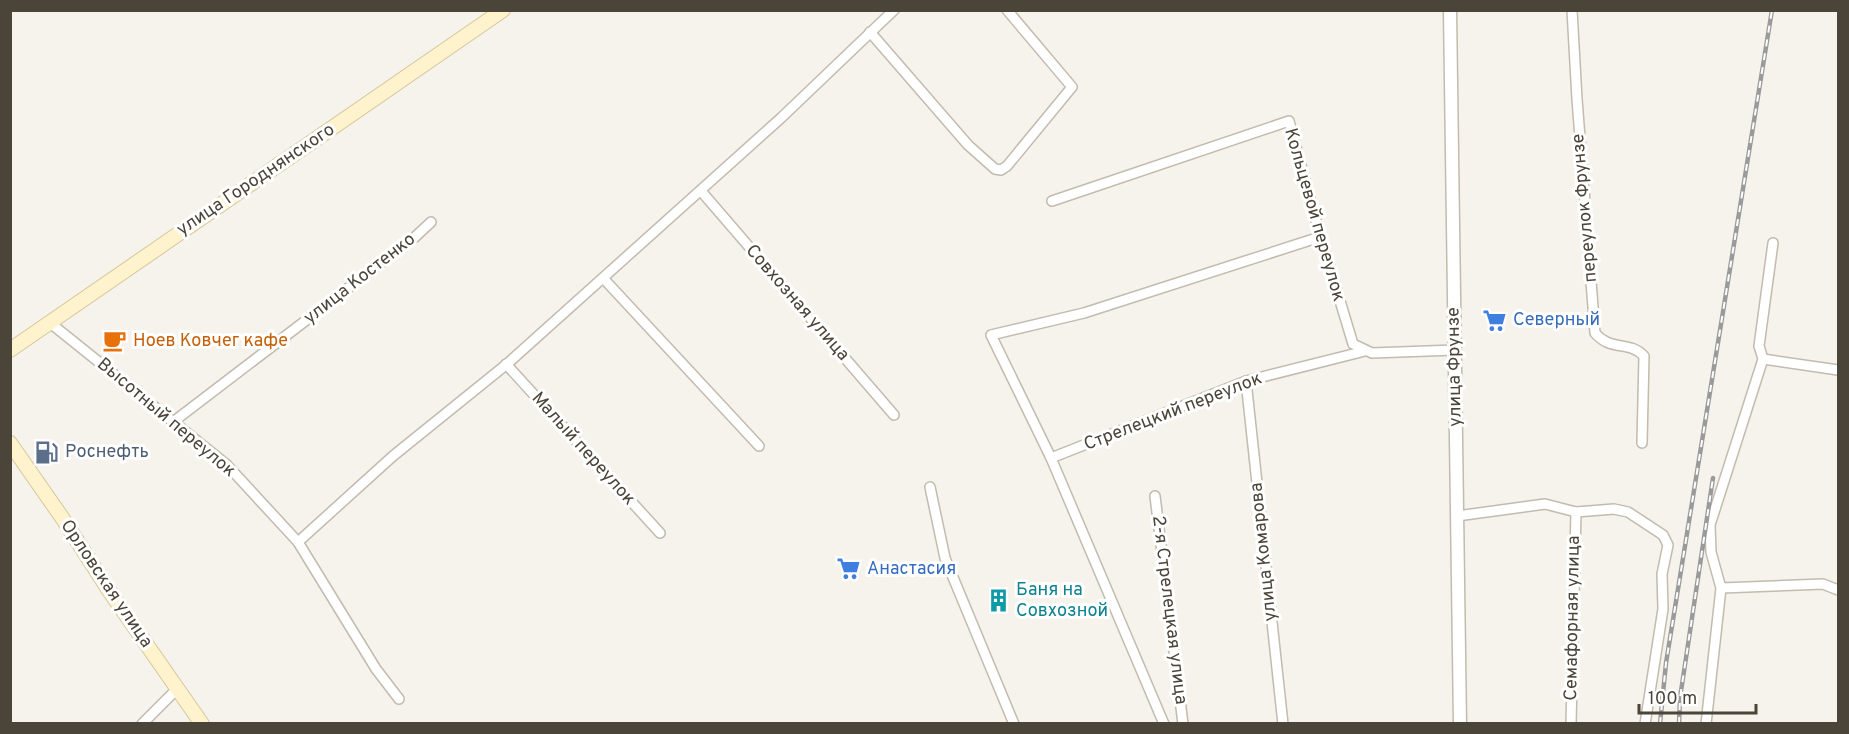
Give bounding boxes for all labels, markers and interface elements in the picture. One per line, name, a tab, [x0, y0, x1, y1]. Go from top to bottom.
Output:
street label: улица Городнянского	[173, 119, 339, 241]
street label: Кольцевой переулок	[1278, 126, 1350, 304]
street label: переулок Фрунзе	[1567, 133, 1603, 283]
street label: улица Костенко	[299, 228, 421, 330]
street label: Совхозная улица	[740, 240, 854, 366]
street label: улица Фрунзе	[1442, 307, 1468, 427]
supermarket icon: Северный	[1482, 307, 1508, 333]
place label: Северный	[1513, 309, 1600, 332]
cafe icon: Ноев Ковчег кафе	[102, 328, 128, 354]
place label: Ноев Ковчег кафе	[133, 330, 288, 353]
street label: Высотный переулок	[92, 353, 240, 483]
street label: Стрелецкий переулок	[1081, 367, 1265, 457]
street label: Малый переулок	[526, 387, 640, 511]
fuel station icon: Роснефть	[34, 439, 60, 465]
place label: Роснефть	[65, 441, 149, 464]
street label: улица Комарова	[1245, 481, 1283, 623]
street label: 2-я Стрелецкая улица	[1146, 514, 1192, 706]
street label: Орловская улица	[55, 515, 157, 653]
street label: Семафорная улица	[1560, 535, 1586, 701]
supermarket icon: Анастасия	[836, 556, 862, 582]
place label: Анастасия	[867, 558, 956, 581]
place label: Баня на Совхозной	[1016, 579, 1108, 623]
building icon: Баня на Совхозной	[985, 587, 1011, 613]
scale bar	[1639, 677, 1756, 715]
text: 100 m	[1648, 688, 1697, 711]

